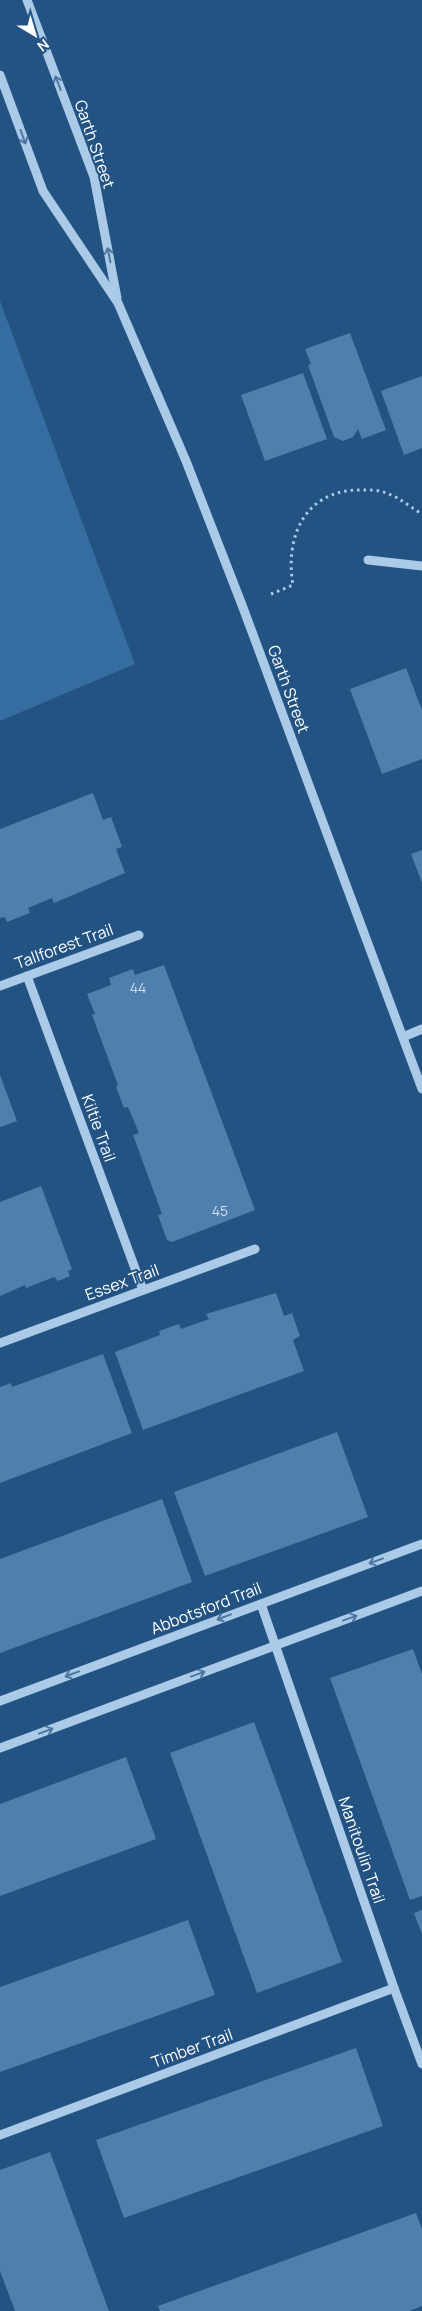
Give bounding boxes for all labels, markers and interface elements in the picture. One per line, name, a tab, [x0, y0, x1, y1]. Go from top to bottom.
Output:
north arrow	[10, 10, 60, 60]
text: N	[33, 35, 53, 56]
one-way arrow	[53, 76, 62, 91]
street label: Garth Street	[70, 97, 120, 191]
one-way arrow	[19, 129, 28, 144]
one-way arrow	[103, 248, 113, 264]
street label: Garth Street	[263, 642, 315, 736]
street label: Tallforest Trail	[12, 918, 116, 974]
house number: 44	[130, 978, 146, 997]
street label: Kiltie Trail	[77, 1091, 121, 1165]
house number: 45	[212, 1201, 228, 1220]
street label: Essex Trail	[82, 1258, 162, 1306]
one-way arrow	[369, 1557, 384, 1566]
street label: Abbotsford Trail	[147, 1577, 265, 1639]
one-way arrow	[217, 1613, 232, 1622]
one-way arrow	[342, 1613, 358, 1622]
one-way arrow	[190, 1669, 205, 1678]
one-way arrow	[65, 1670, 80, 1680]
one-way arrow	[38, 1726, 53, 1735]
street label: Manitoulin Trail	[333, 1794, 391, 1906]
street label: Timber Trail	[148, 2023, 236, 2073]

